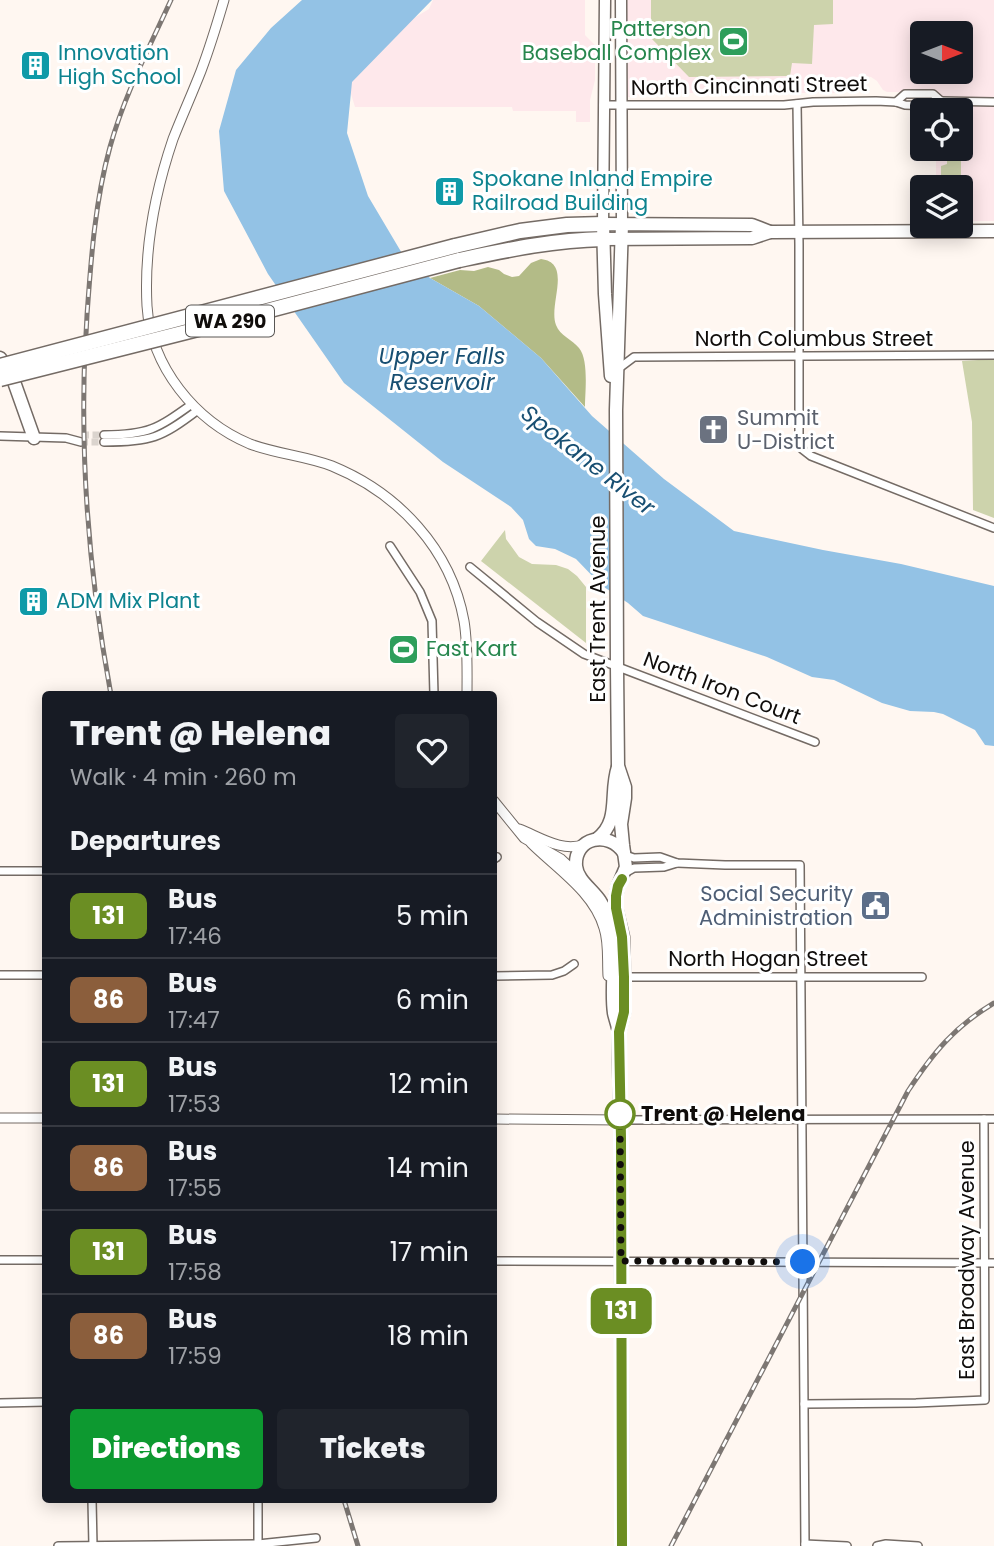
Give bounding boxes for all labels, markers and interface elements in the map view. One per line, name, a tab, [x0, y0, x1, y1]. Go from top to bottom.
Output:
place label: Patterson Baseball Complex	[522, 14, 711, 67]
north arrow	[910, 21, 973, 84]
map controls	[910, 21, 973, 238]
sports icon: Patterson Baseball Complex	[717, 24, 751, 58]
place label: Innovation High School	[58, 38, 182, 91]
building icon: Innovation High School	[18, 48, 52, 82]
street label: North Cincinnati Street	[631, 69, 867, 102]
button: locate	[910, 98, 973, 161]
place label: Spokane Inland Empire Railroad Building	[472, 164, 713, 217]
building icon: Spokane Inland Empire Railroad Building	[432, 174, 466, 208]
button: layers	[910, 175, 973, 238]
road number: WA 290	[186, 306, 274, 336]
street label: North Columbus Street	[695, 324, 933, 353]
water label: Upper Falls Reservoir	[379, 340, 505, 398]
water label: Spokane River	[514, 397, 663, 523]
place label: Summit U-District	[737, 403, 835, 456]
church icon: Summit U-District	[697, 413, 731, 447]
street label: East Trent Avenue	[583, 516, 612, 702]
building icon: ADM Mix Plant	[16, 584, 50, 618]
place label: ADM Mix Plant	[56, 586, 200, 615]
sports icon: Fast Kart	[386, 632, 420, 666]
place label: Fast Kart	[426, 634, 517, 663]
street label: North Iron Court	[639, 644, 805, 731]
text: Trent @ Helena	[70, 710, 331, 757]
button: heart	[395, 714, 469, 788]
text: Walk · 4 min · 260 m	[70, 761, 297, 793]
text: Departures	[70, 823, 221, 859]
place label: Social Security Administration	[699, 879, 853, 932]
text: Bus	[168, 881, 217, 917]
public building icon: Social Security Administration	[859, 889, 893, 923]
text: 5 min	[396, 898, 469, 934]
text: 131	[92, 899, 125, 932]
text: 17:46	[168, 920, 222, 952]
street label: North Hogan Street	[668, 944, 868, 973]
text: Bus	[168, 965, 217, 1001]
text: 6 min	[396, 982, 469, 1018]
text: 86	[93, 983, 124, 1016]
text: 17:47	[168, 1004, 220, 1036]
text: Bus	[168, 1049, 217, 1085]
text: 12 min	[389, 1066, 469, 1102]
text: 131	[92, 1067, 125, 1100]
text: 17:53	[168, 1088, 221, 1120]
marker: Trent @ Helena	[605, 1099, 635, 1129]
place label: Trent @ Helena	[641, 1099, 805, 1128]
text: Bus	[168, 1133, 217, 1169]
street label: East Broadway Avenue	[952, 1140, 981, 1380]
text: 14 min	[388, 1150, 469, 1186]
text: 86	[93, 1151, 124, 1184]
text: 17:55	[168, 1172, 222, 1204]
text: Bus	[168, 1217, 217, 1253]
text: 17 min	[390, 1234, 469, 1270]
text: 131	[92, 1235, 125, 1268]
your location	[785, 1244, 820, 1279]
text: 17:58	[168, 1256, 222, 1288]
line badge: 131	[581, 1288, 661, 1334]
text: 131	[605, 1294, 637, 1327]
text: Bus	[168, 1301, 217, 1337]
text: 18 min	[388, 1318, 469, 1354]
text: 86	[93, 1319, 124, 1352]
text: 17:59	[168, 1340, 222, 1372]
button: Directions	[70, 1409, 263, 1489]
button: Tickets	[277, 1409, 469, 1489]

